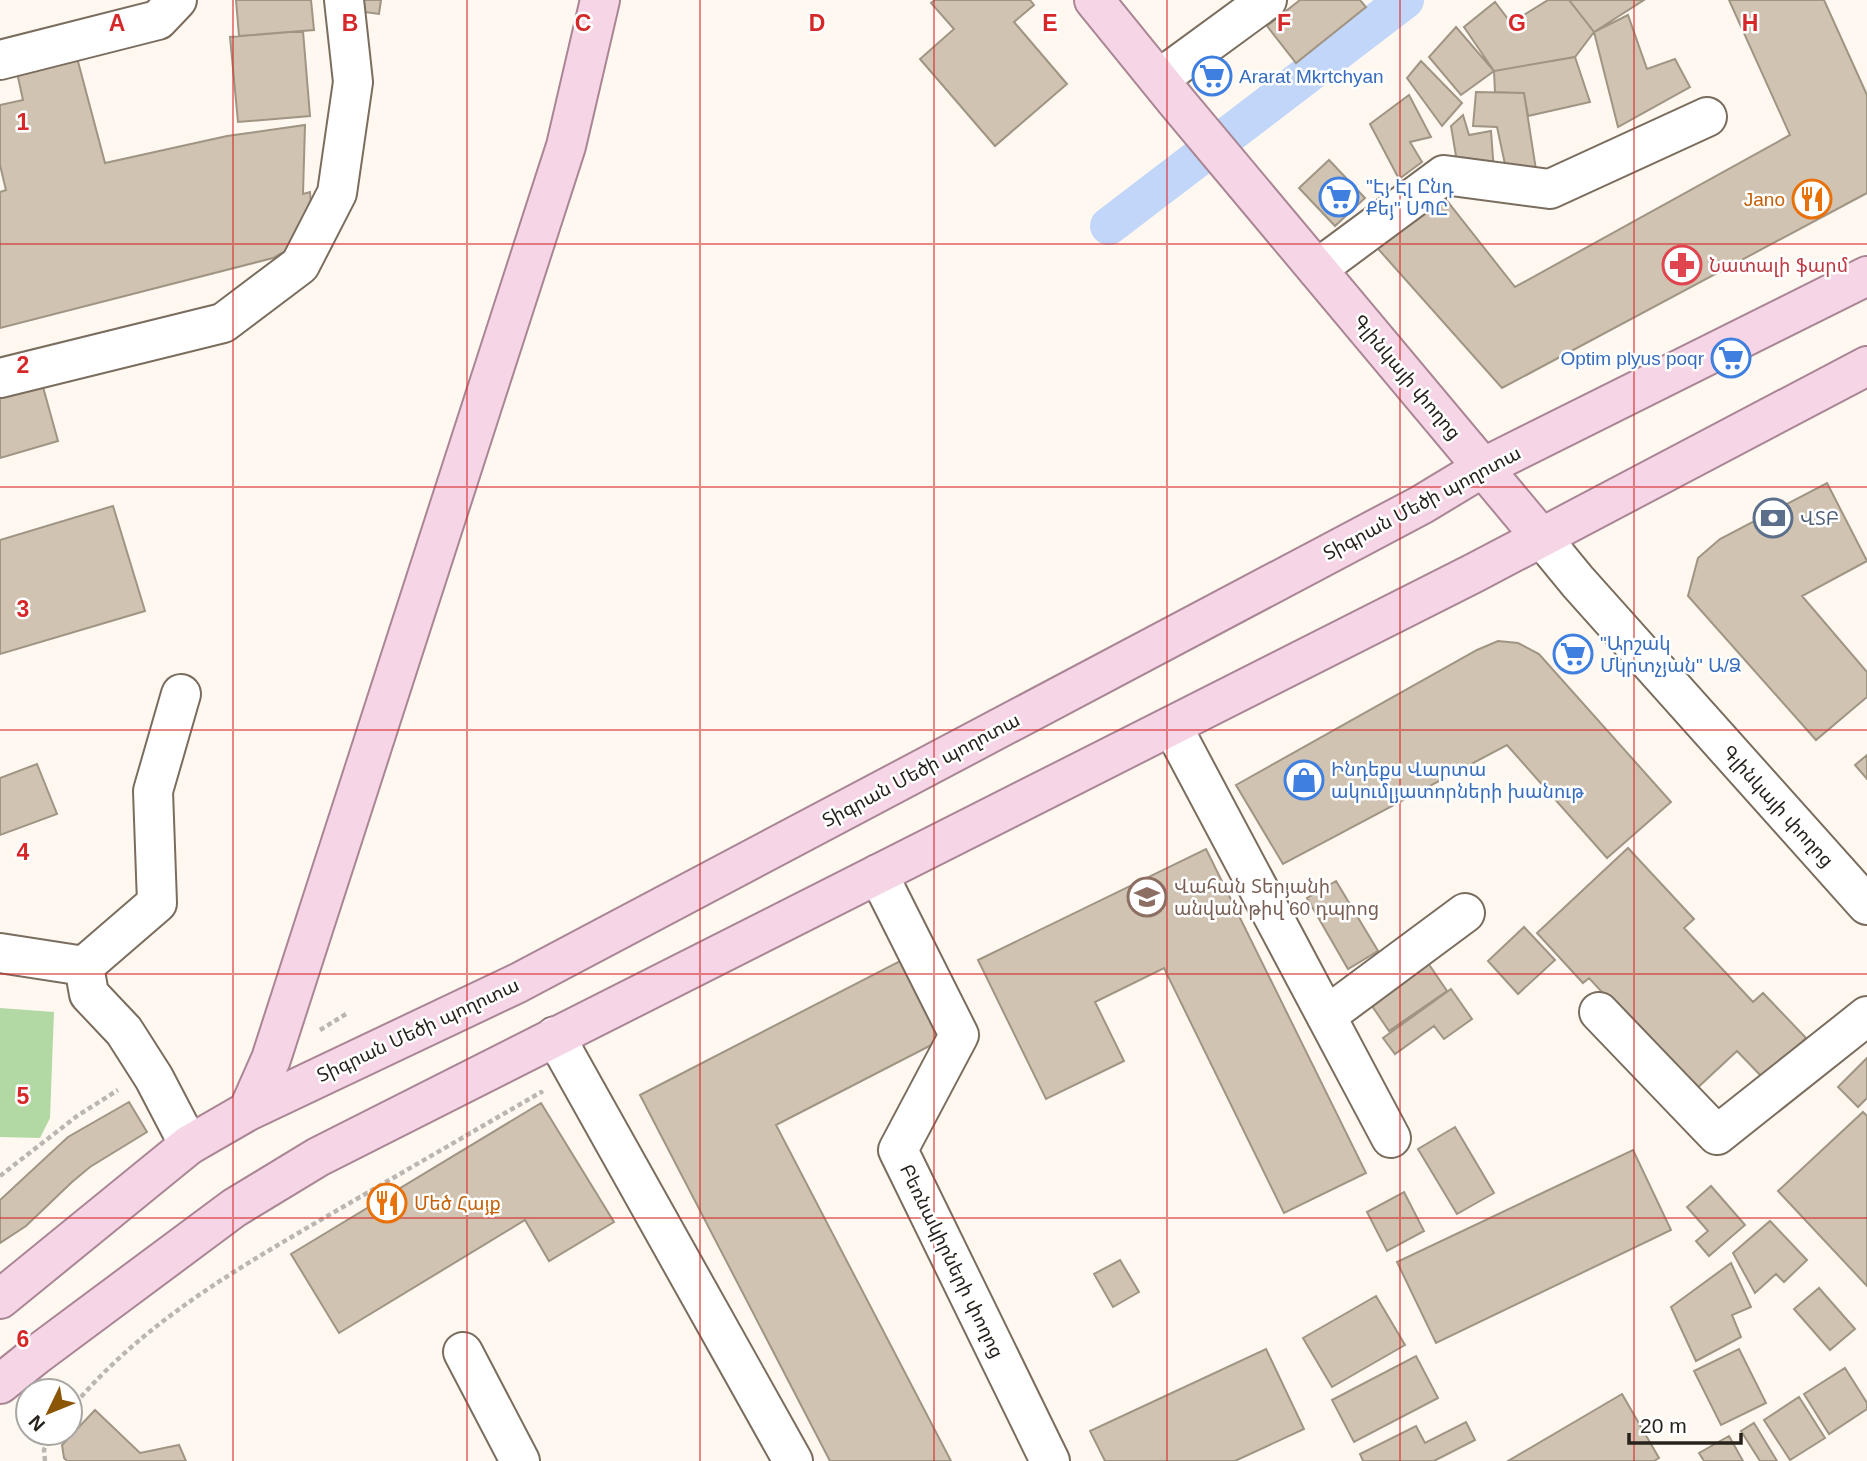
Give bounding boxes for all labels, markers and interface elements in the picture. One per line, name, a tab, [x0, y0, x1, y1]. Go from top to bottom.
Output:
text: A	[109, 10, 125, 36]
text: B	[342, 10, 358, 36]
text: C	[575, 10, 591, 36]
text: D	[809, 10, 825, 36]
text: E	[1042, 10, 1058, 36]
text: F	[1277, 10, 1291, 36]
text: G	[1508, 10, 1526, 36]
text: H	[1742, 10, 1758, 36]
supermarket icon: Ararat Mkrtchyan	[1191, 55, 1233, 97]
place label: Ararat Mkrtchyan	[1239, 66, 1384, 87]
text: 1	[17, 109, 30, 135]
supermarket icon: "Էյ Էլ Ընդ Քեյ" ՍՊԸ	[1318, 176, 1360, 218]
place label: "Էյ Էլ Ընդ Քեյ" ՍՊԸ	[1366, 176, 1454, 220]
restaurant icon: Jano	[1791, 178, 1833, 220]
place label: Jano	[1744, 189, 1785, 210]
pharmacy icon: Նատալի ֆարմ	[1661, 244, 1703, 286]
place label: Նատալի ֆարմ	[1709, 255, 1848, 277]
street label: Գլինկայի փողոց	[1348, 311, 1465, 444]
supermarket icon: Optim plyus poqr	[1710, 337, 1752, 379]
place label: Optim plyus poqr	[1560, 348, 1705, 369]
text: 2	[17, 352, 29, 378]
street label: Տիգրան Մեծի պողոտա	[1320, 442, 1525, 565]
bank icon: ՎՏԲ	[1752, 497, 1794, 539]
place label: ՎՏԲ	[1800, 508, 1839, 529]
text: 3	[17, 596, 29, 622]
supermarket icon: "Արշակ Մկրտչյան" Ա/Ձ	[1552, 633, 1594, 675]
place label: "Արշակ Մկրտչյան" Ա/Ձ	[1600, 633, 1741, 677]
street label: Տիգրան Մեծի պողոտա	[819, 709, 1024, 832]
street label: Գլինկայի փողոց	[1717, 741, 1838, 872]
shop icon: Ինդեքս Վարտա ակումլյատորների խանութ	[1283, 759, 1325, 801]
place label: Ինդեքս Վարտա ակումլյատորների խանութ	[1331, 759, 1584, 803]
text: 4	[17, 839, 30, 865]
school or university icon: Վահան Տերյանի անվան թիվ 60 դպրոց	[1126, 876, 1168, 918]
place label: Վահան Տերյանի անվան թիվ 60 դպրոց	[1174, 876, 1379, 920]
street label: Տիգրան Մեծի պողոտա	[314, 974, 523, 1087]
text: 5	[17, 1083, 30, 1109]
street label: Բեռնակիրների փողոց	[895, 1161, 1008, 1362]
restaurant icon: Մեծ Հայք	[366, 1182, 408, 1224]
place label: Մեծ Հայք	[414, 1193, 501, 1215]
text: 6	[17, 1326, 29, 1352]
north arrow	[14, 1377, 84, 1447]
scale bar	[1629, 1402, 1741, 1446]
text: N	[25, 1411, 49, 1435]
text: 20 m	[1640, 1414, 1687, 1437]

